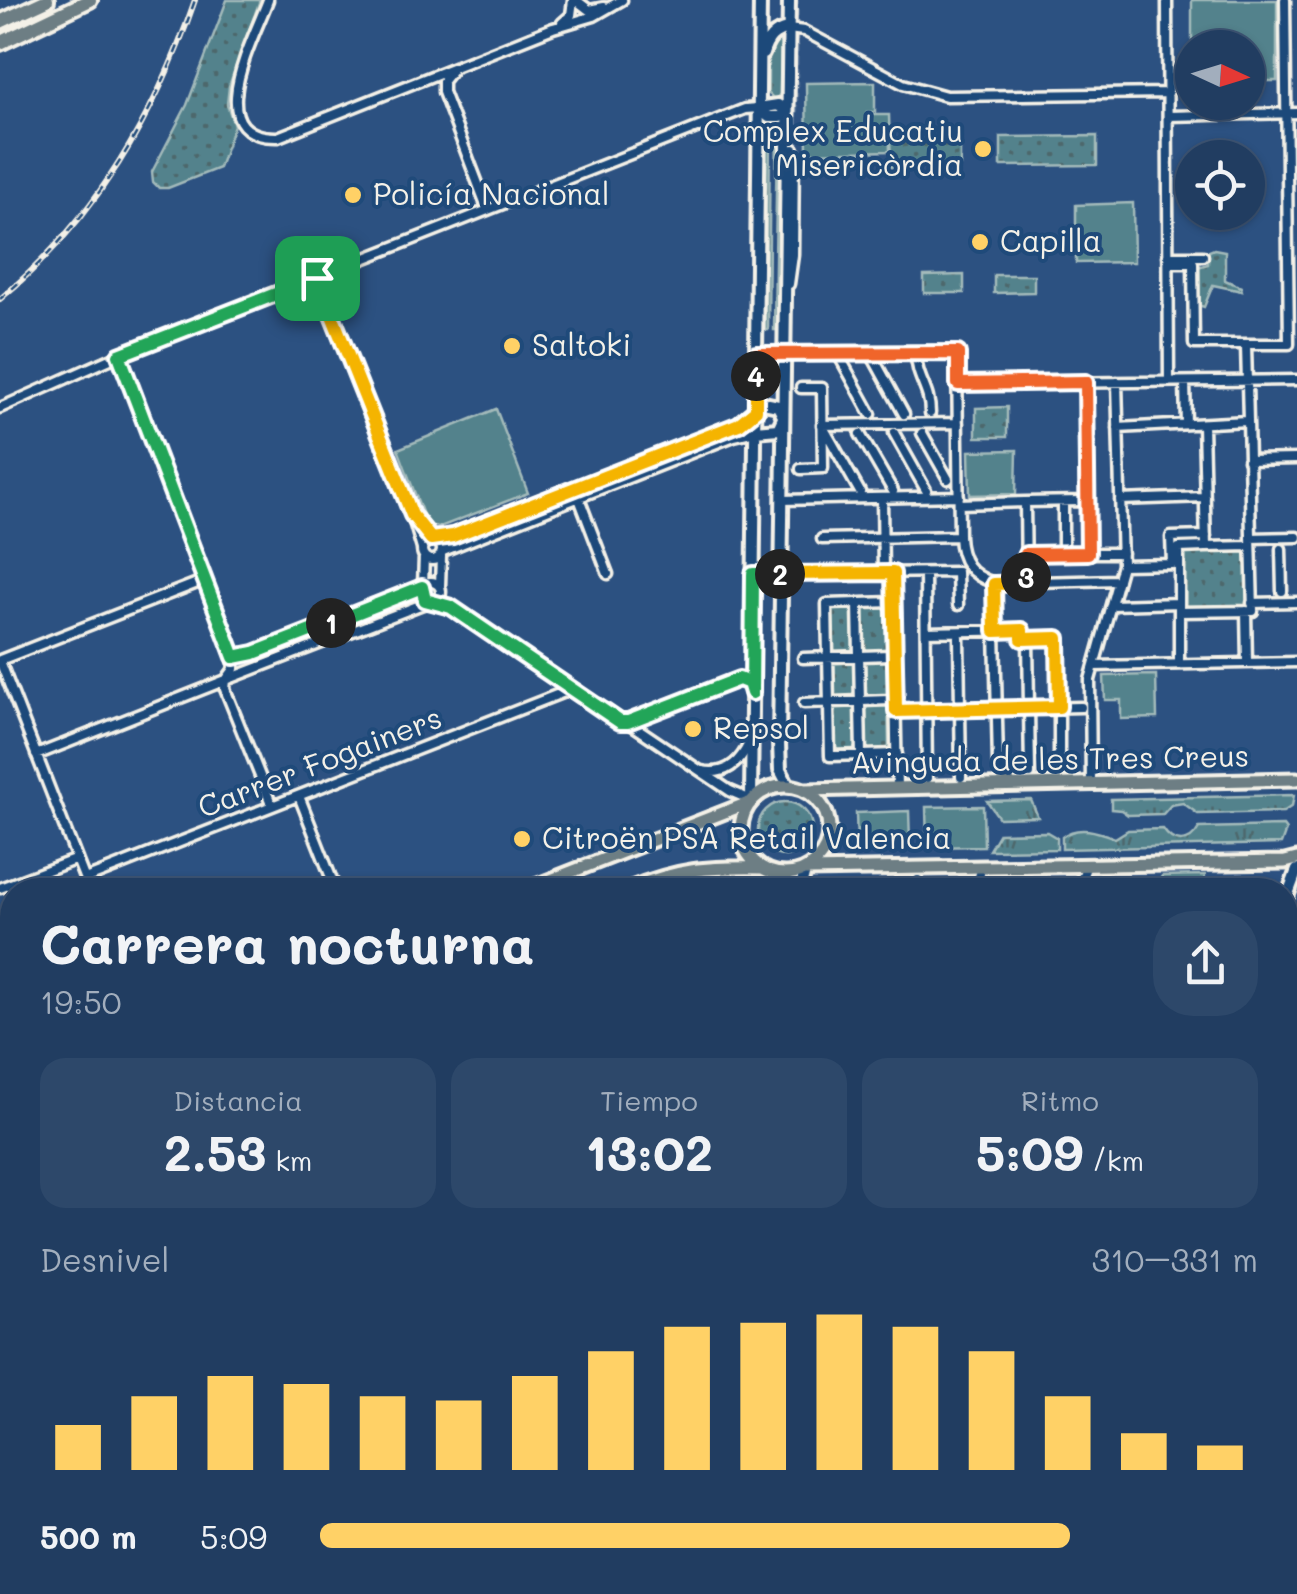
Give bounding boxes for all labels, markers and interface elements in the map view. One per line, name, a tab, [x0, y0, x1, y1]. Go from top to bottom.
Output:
north arrow	[1175, 30, 1265, 120]
map controls	[1175, 30, 1265, 230]
place label: Complex Educatiu Misericòrdia	[703, 110, 963, 184]
marker: Complex Educatiu Misericòrdia	[972, 138, 994, 160]
button: locate	[1175, 140, 1265, 230]
place label: Policía Nacional	[373, 173, 609, 213]
marker: Policía Nacional	[342, 184, 364, 206]
place label: Capilla	[1000, 220, 1102, 260]
marker: Capilla	[969, 231, 991, 253]
pin	[275, 236, 360, 321]
icon: arrive	[290, 251, 345, 306]
place label: Saltoki	[532, 324, 631, 364]
marker: Saltoki	[501, 335, 523, 357]
pin: 4	[731, 351, 781, 401]
text: 4	[747, 358, 765, 394]
pin: 2	[755, 549, 805, 599]
pin: 3	[1001, 552, 1051, 602]
text: 2	[772, 556, 788, 592]
text: 3	[1018, 559, 1034, 595]
pin: 1	[306, 598, 356, 648]
text: 1	[325, 605, 337, 641]
street label: Carrer Fogainers	[192, 696, 447, 826]
place label: Repsol	[713, 707, 809, 747]
marker: Repsol	[682, 718, 704, 740]
street label: Avinguda de les Tres Creus	[850, 735, 1250, 781]
place label: Citroën PSA Retail Valencia	[542, 817, 951, 857]
marker: Citroën PSA Retail Valencia	[511, 828, 533, 850]
text: Carrera nocturna	[40, 906, 535, 978]
button: share	[1153, 911, 1258, 1016]
text: 19:50	[40, 980, 122, 1022]
text: Distancia	[173, 1082, 303, 1118]
text: Tiempo	[600, 1082, 698, 1118]
text: Ritmo	[1021, 1082, 1099, 1118]
text: 2.53	[164, 1118, 266, 1184]
text: 13:02	[585, 1118, 713, 1184]
text: 5:09	[976, 1118, 1083, 1184]
text: km	[266, 1142, 312, 1178]
text: /km	[1083, 1142, 1144, 1178]
text: Desnivel	[40, 1238, 170, 1280]
text: 310–331 m	[1091, 1238, 1258, 1280]
text: 500 m	[40, 1515, 137, 1557]
text: 5:09	[200, 1515, 267, 1557]

